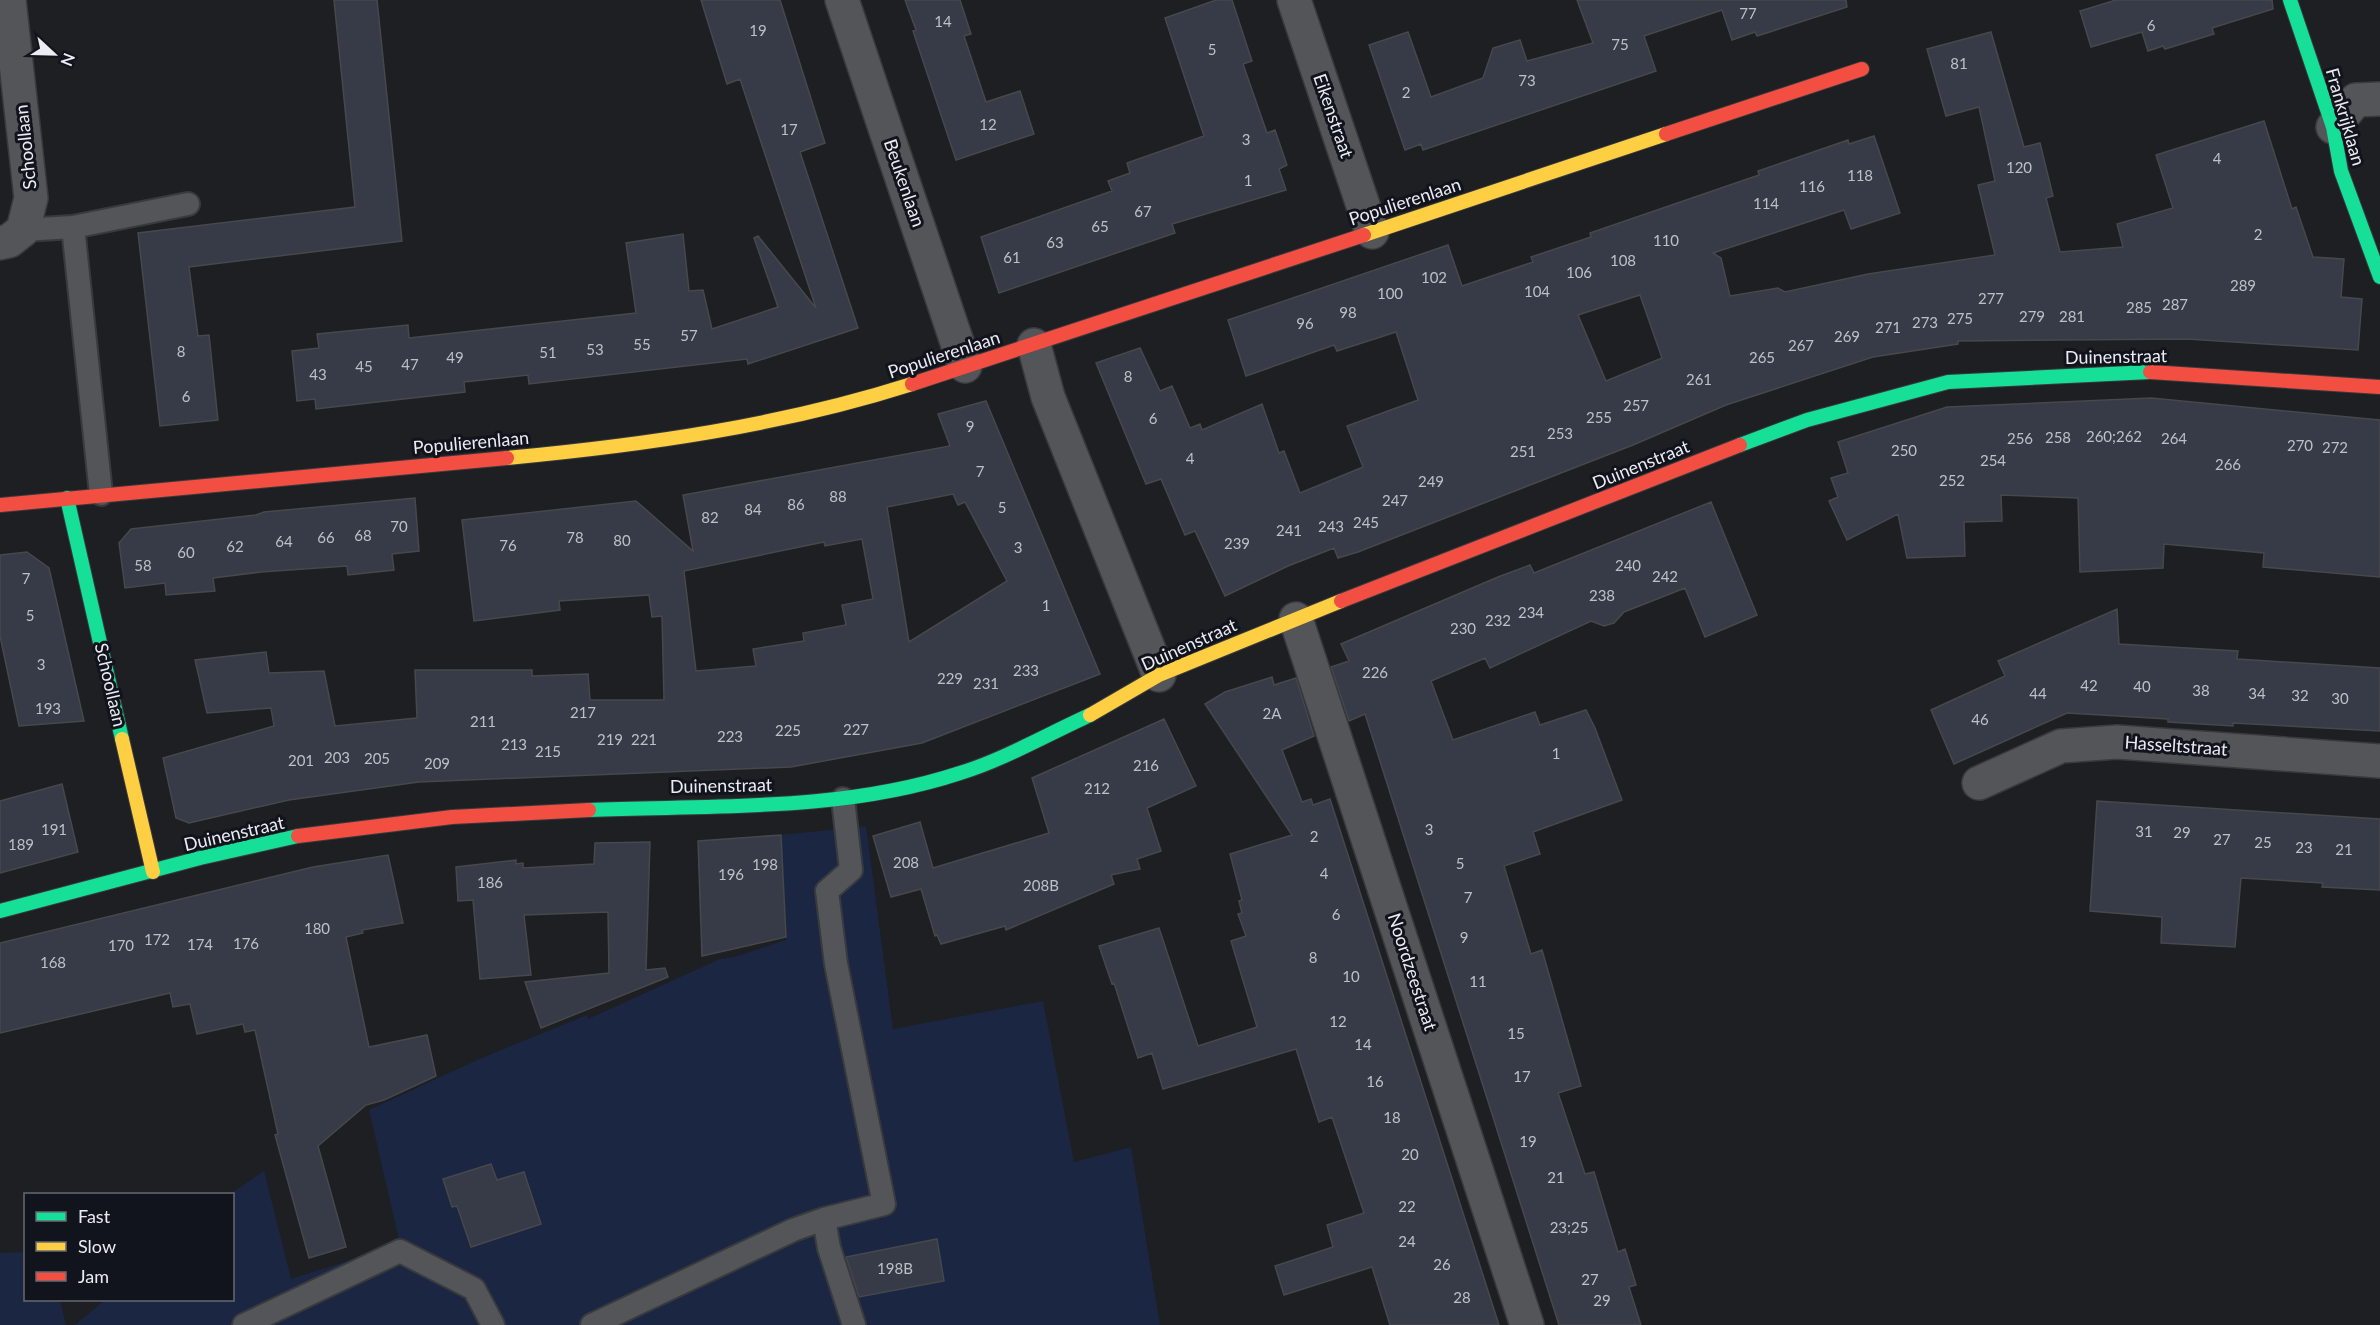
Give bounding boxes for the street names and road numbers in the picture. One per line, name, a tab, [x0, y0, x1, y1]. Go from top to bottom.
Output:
street label: Frankrijklaan	[2322, 65, 2370, 168]
street label: Eikenstraat	[1309, 71, 1359, 161]
street label: Schoollaan	[10, 104, 40, 191]
street label: Beukenlaan	[880, 136, 930, 229]
street label: Populierenlaan	[1346, 173, 1464, 230]
street label: Populierenlaan	[885, 326, 1003, 383]
street label: Duinenstraat	[2065, 344, 2168, 368]
street label: Populierenlaan	[412, 426, 530, 458]
street label: Duinenstraat	[1589, 434, 1693, 493]
street label: Duinenstraat	[1137, 613, 1240, 675]
street label: Schoollaan	[91, 641, 131, 729]
street label: Hasseltstraat	[2124, 730, 2229, 760]
street label: Duinenstraat	[670, 773, 773, 797]
street label: Duinenstraat	[181, 811, 287, 855]
street label: Noordzeestraat	[1384, 910, 1442, 1034]

